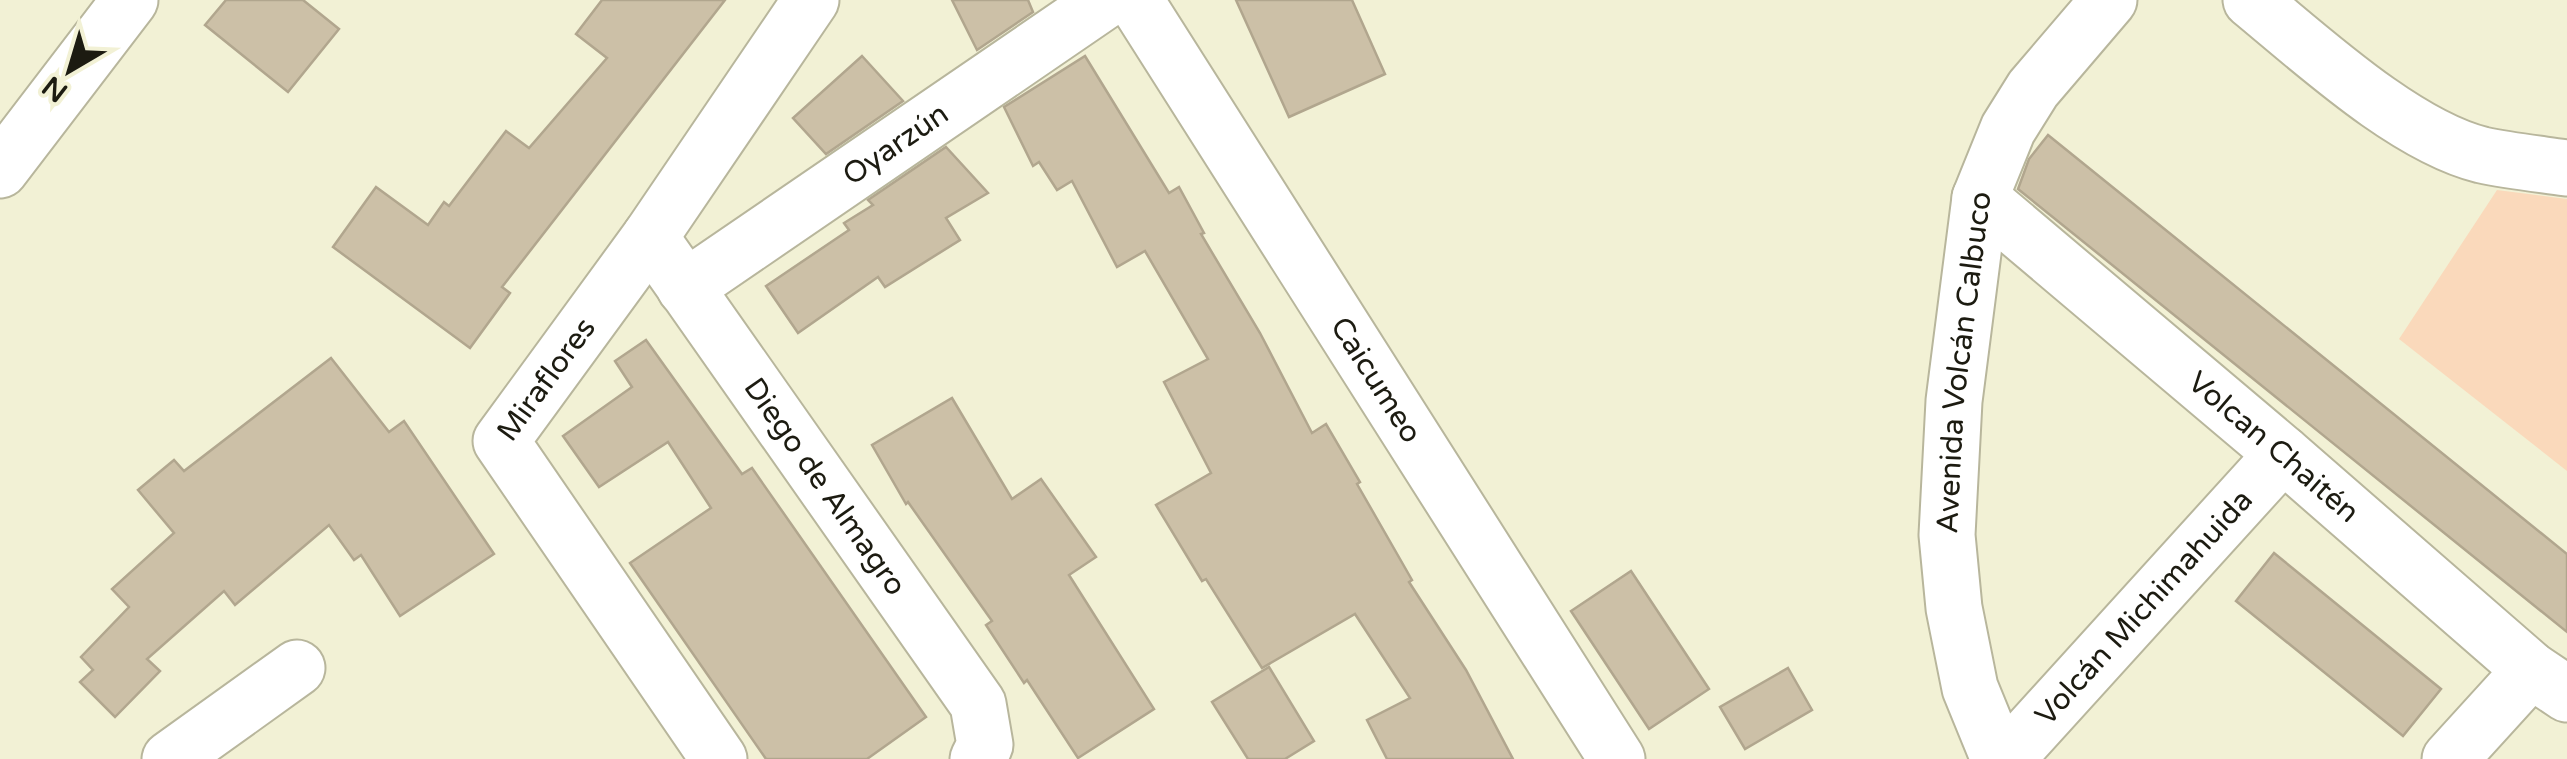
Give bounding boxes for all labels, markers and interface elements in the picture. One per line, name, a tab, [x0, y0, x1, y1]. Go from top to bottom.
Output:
north arrow	[20, 20, 120, 120]
text: N	[36, 69, 75, 109]
street label: Oyarzún	[835, 95, 956, 193]
street label: Avenida Volcán Calbuco	[1929, 189, 1999, 534]
street label: Miraflores	[489, 310, 603, 448]
street label: Caicumeo	[1322, 310, 1430, 450]
street label: Volcan Chaitén	[2180, 363, 2367, 531]
street label: Diego de Almagro	[736, 370, 915, 603]
street label: Volcán Michimahuida	[2027, 482, 2260, 733]

